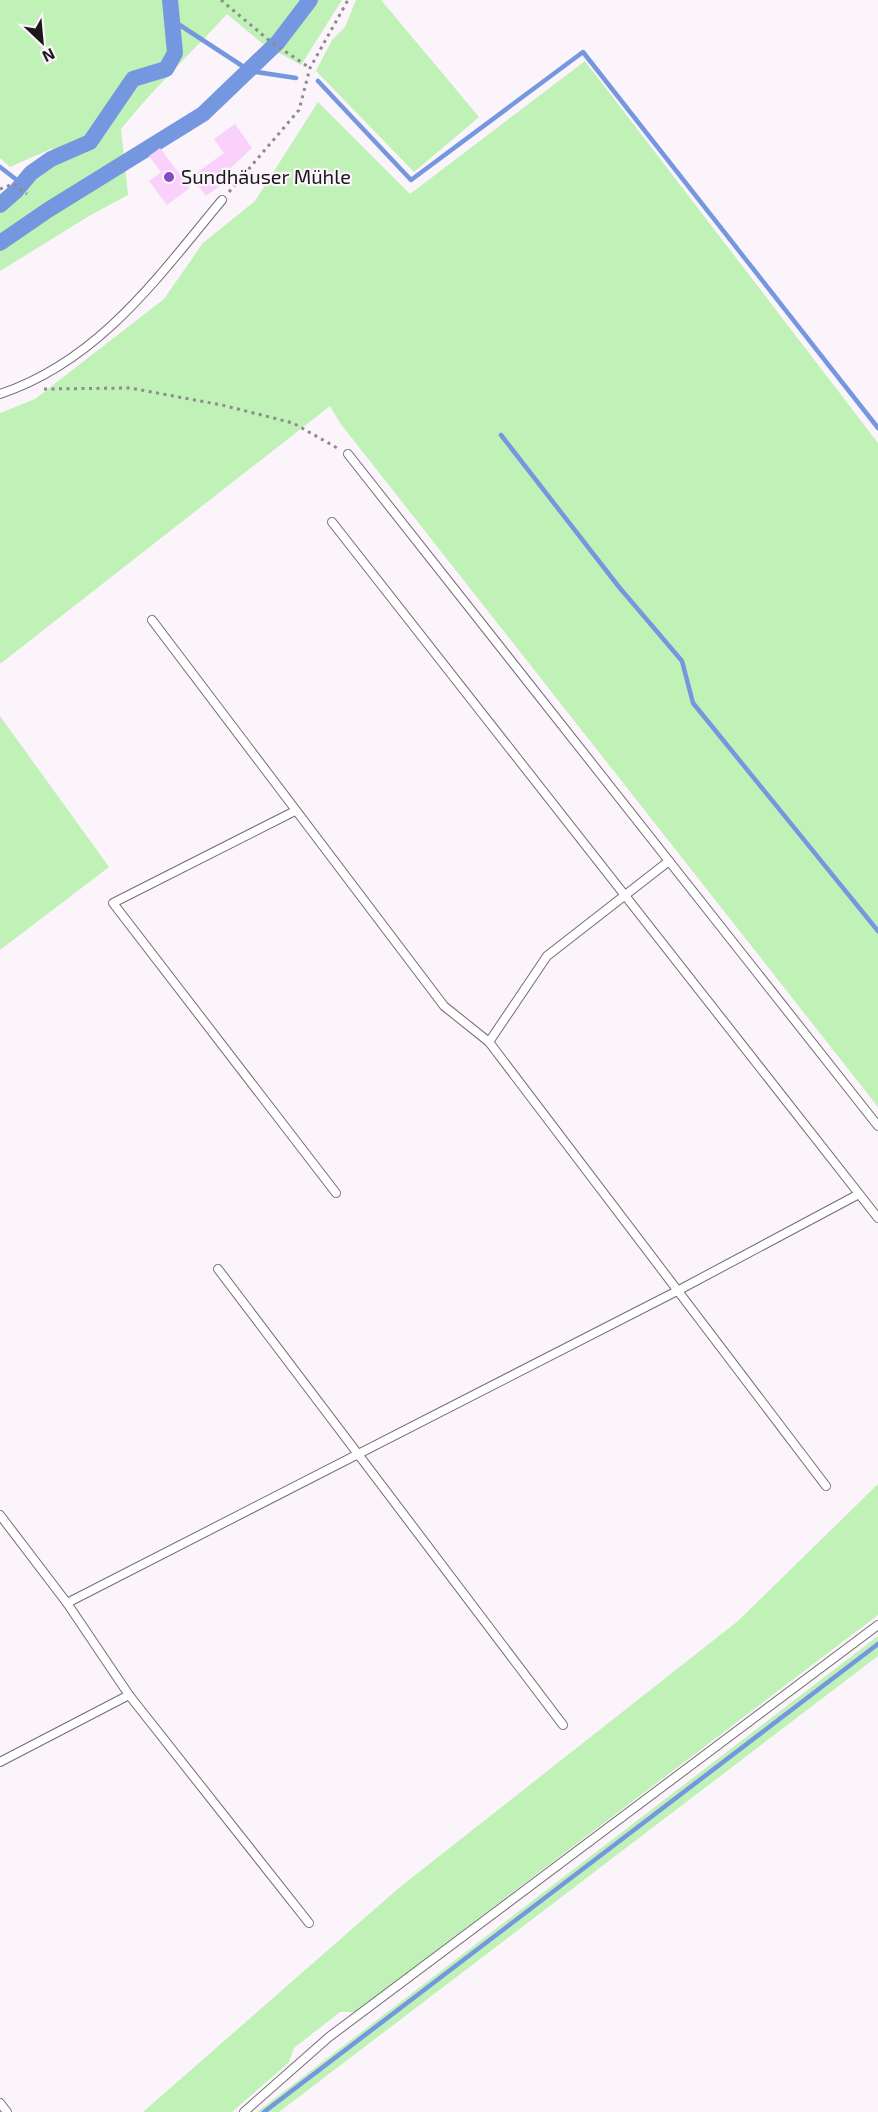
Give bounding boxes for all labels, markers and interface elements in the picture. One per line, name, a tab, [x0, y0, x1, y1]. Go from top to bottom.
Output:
north arrow	[12, 12, 72, 72]
text: N	[39, 45, 58, 67]
place label: Sundhäuser Mühle	[181, 164, 351, 188]
marker: Sundhäuser Mühle	[162, 170, 176, 184]

